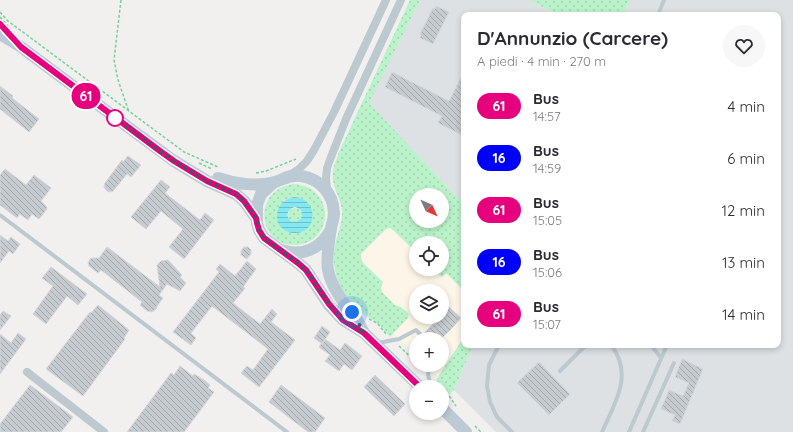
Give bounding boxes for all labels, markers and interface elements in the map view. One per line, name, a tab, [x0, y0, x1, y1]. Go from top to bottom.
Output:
button: heart	[723, 25, 765, 67]
text: D'Annunzio (Carcere)	[477, 26, 668, 50]
text: A piedi · 4 min · 270 m	[477, 53, 606, 69]
line badge: 61	[68, 83, 104, 109]
text: 61	[80, 87, 92, 105]
text: Bus	[533, 89, 559, 108]
text: 61	[493, 97, 505, 115]
text: 4 min	[727, 97, 765, 116]
text: 14:57	[533, 108, 561, 124]
unlabelled marker	[106, 109, 124, 127]
text: Bus	[533, 141, 559, 160]
text: 16	[492, 149, 506, 167]
text: 6 min	[727, 149, 765, 168]
text: 14:59	[533, 160, 561, 176]
north arrow	[409, 188, 449, 228]
map controls	[409, 188, 449, 420]
text: Bus	[533, 193, 559, 212]
text: 61	[493, 201, 505, 219]
text: 12 min	[721, 201, 765, 220]
text: 15:05	[533, 212, 562, 228]
button: locate	[409, 236, 449, 276]
text: Bus	[533, 245, 559, 264]
text: 16	[492, 253, 506, 271]
text: 13 min	[722, 253, 765, 272]
text: 15:06	[533, 264, 562, 280]
button: layers	[409, 284, 449, 324]
text: Bus	[533, 297, 559, 316]
your location	[342, 302, 362, 322]
text: 61	[493, 305, 505, 323]
text: 14 min	[722, 305, 765, 324]
text: 15:07	[533, 316, 561, 332]
button: +	[409, 332, 449, 372]
button: −	[409, 380, 449, 420]

